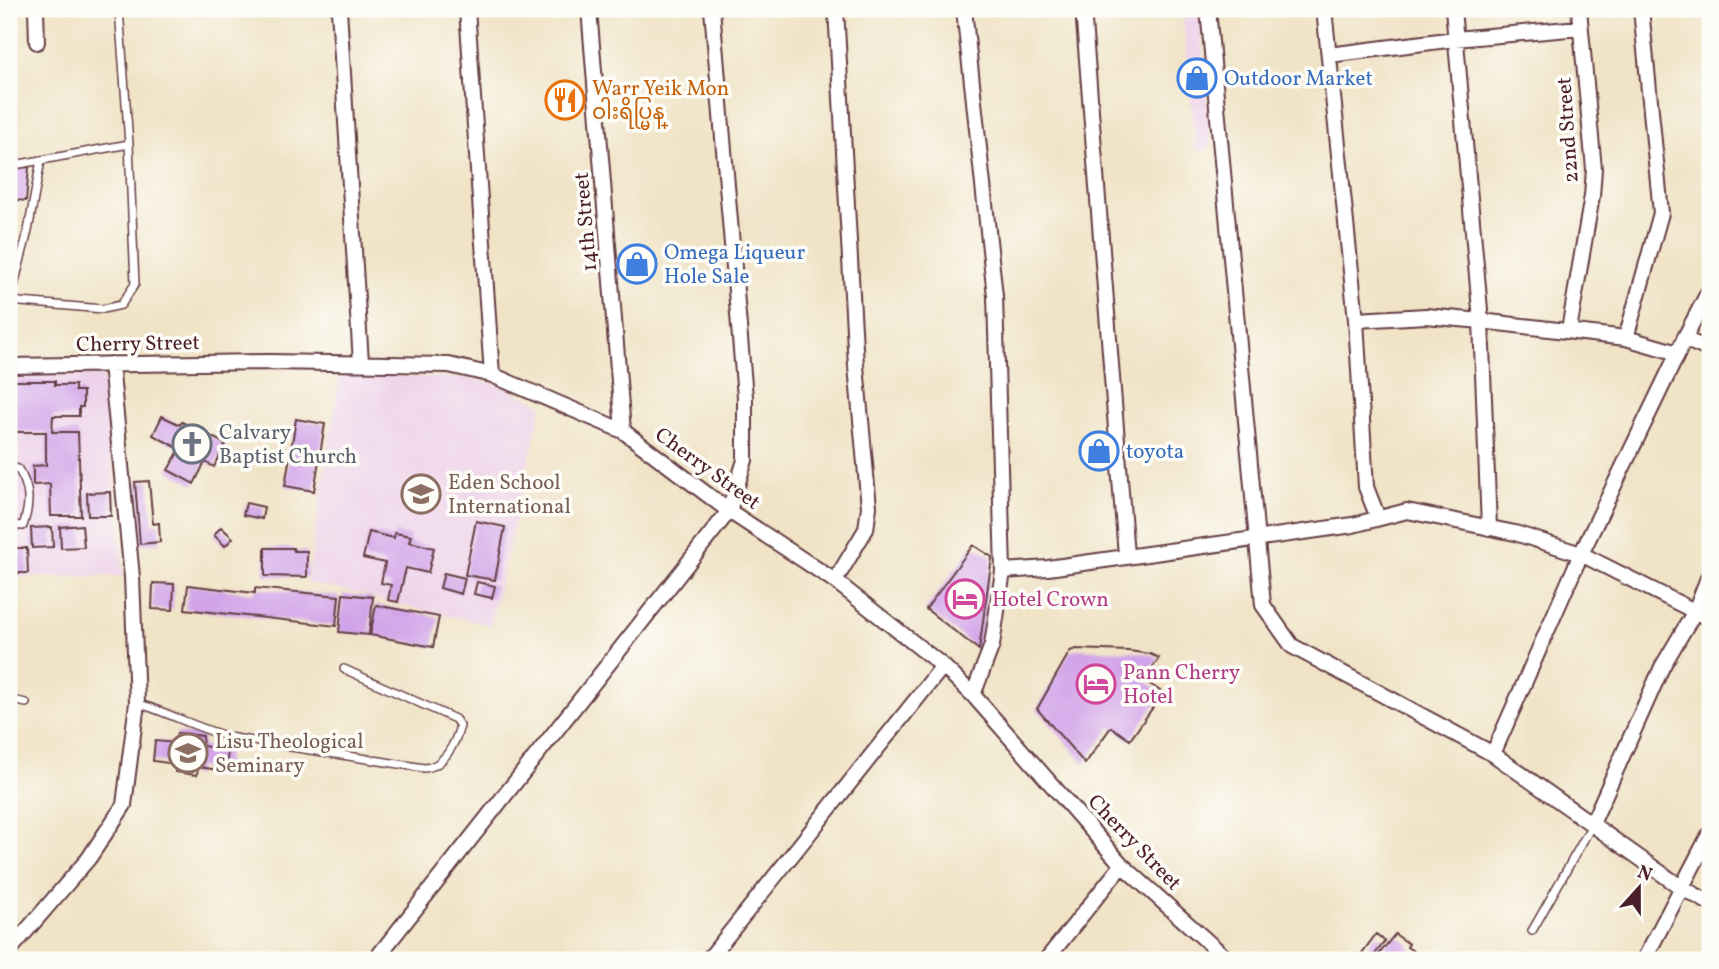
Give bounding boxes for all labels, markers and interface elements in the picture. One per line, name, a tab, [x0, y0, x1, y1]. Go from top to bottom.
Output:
shop icon: Outdoor Market	[1176, 57, 1218, 99]
place label: Outdoor Market	[1224, 65, 1373, 94]
place label: Warr Yeik Mon ဝါးရိပ္မြန္	[592, 75, 729, 130]
street label: 22nd Street	[1550, 76, 1587, 184]
restaurant icon: Warr Yeik Mon ဝါးရိပ္မြန္	[544, 79, 586, 121]
street label: 14th Street	[568, 171, 605, 273]
place label: Omega Liqueur Hole Sale	[664, 239, 805, 292]
shop icon: Omega Liqueur Hole Sale	[616, 243, 658, 285]
street label: Cherry Street	[76, 329, 200, 360]
place label: Calvary Baptist Church	[219, 419, 357, 472]
street label: Cherry Street	[649, 421, 766, 517]
church icon: Calvary Baptist Church	[171, 423, 213, 465]
shop icon: toyota	[1078, 430, 1120, 472]
place label: toyota	[1126, 438, 1184, 467]
place label: Eden School International	[448, 469, 571, 522]
school or university icon: Eden School International	[400, 473, 442, 515]
hotel icon: Hotel Crown	[944, 578, 986, 620]
place label: Hotel Crown	[992, 586, 1109, 615]
place label: Pann Cherry Hotel	[1123, 659, 1241, 712]
hotel icon: Pann Cherry Hotel	[1075, 663, 1117, 705]
place label: Lisu Theological Seminary	[215, 728, 363, 781]
school or university icon: Lisu Theological Seminary	[167, 732, 209, 774]
street label: Cherry Street	[1081, 788, 1187, 898]
north arrow	[1604, 853, 1674, 923]
text: N	[1633, 859, 1656, 889]

